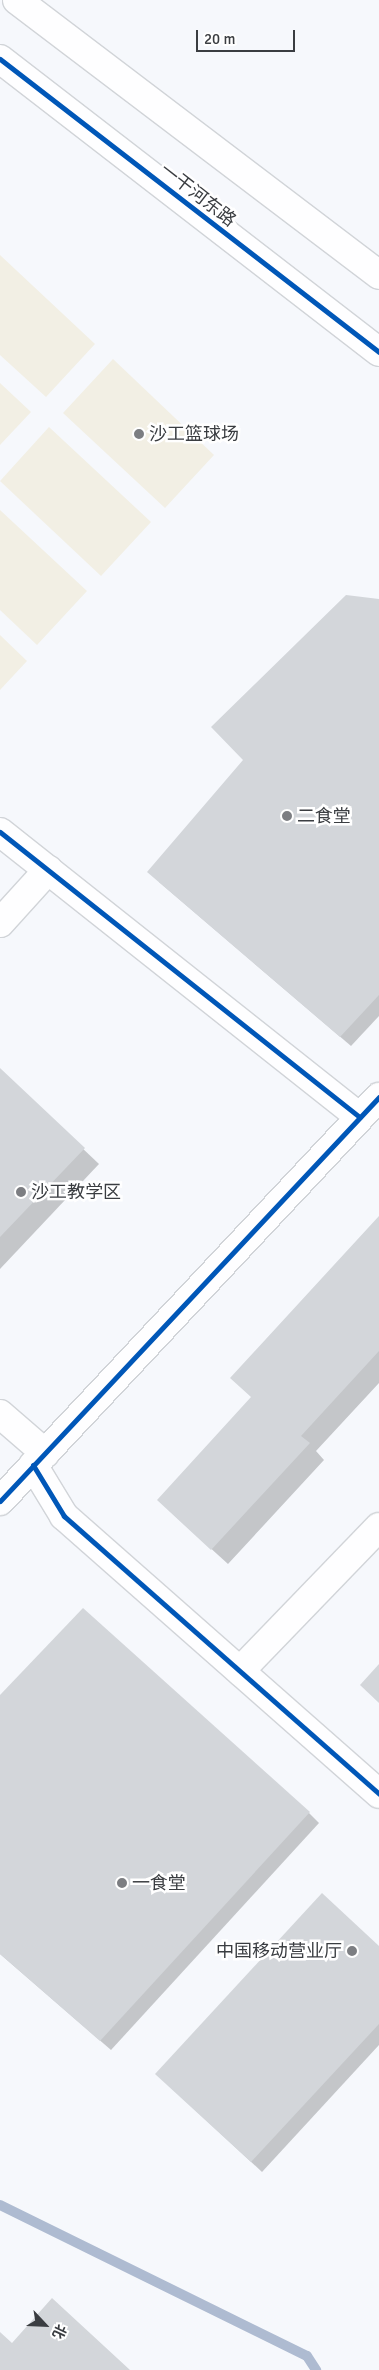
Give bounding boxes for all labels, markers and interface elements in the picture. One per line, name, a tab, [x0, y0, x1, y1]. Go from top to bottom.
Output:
scale bar	[199, 20, 298, 52]
text: 20 m	[204, 30, 235, 48]
street label: 一干河东路	[156, 159, 240, 231]
place label: 沙工篮球场	[149, 423, 239, 445]
marker: 沙工篮球场	[133, 428, 145, 440]
place label: 二食堂	[297, 805, 351, 827]
marker: 二食堂	[281, 810, 293, 822]
place label: 沙工教学区	[31, 1181, 121, 1203]
marker: 沙工教学区	[15, 1186, 27, 1198]
place label: 一食堂	[132, 1872, 186, 1894]
marker: 一食堂	[116, 1877, 128, 1889]
place label: 中国移动营业厅	[216, 1940, 342, 1962]
marker: 中国移动营业厅	[346, 1945, 358, 1957]
north arrow	[20, 2300, 70, 2350]
text: 北	[48, 2322, 70, 2341]

